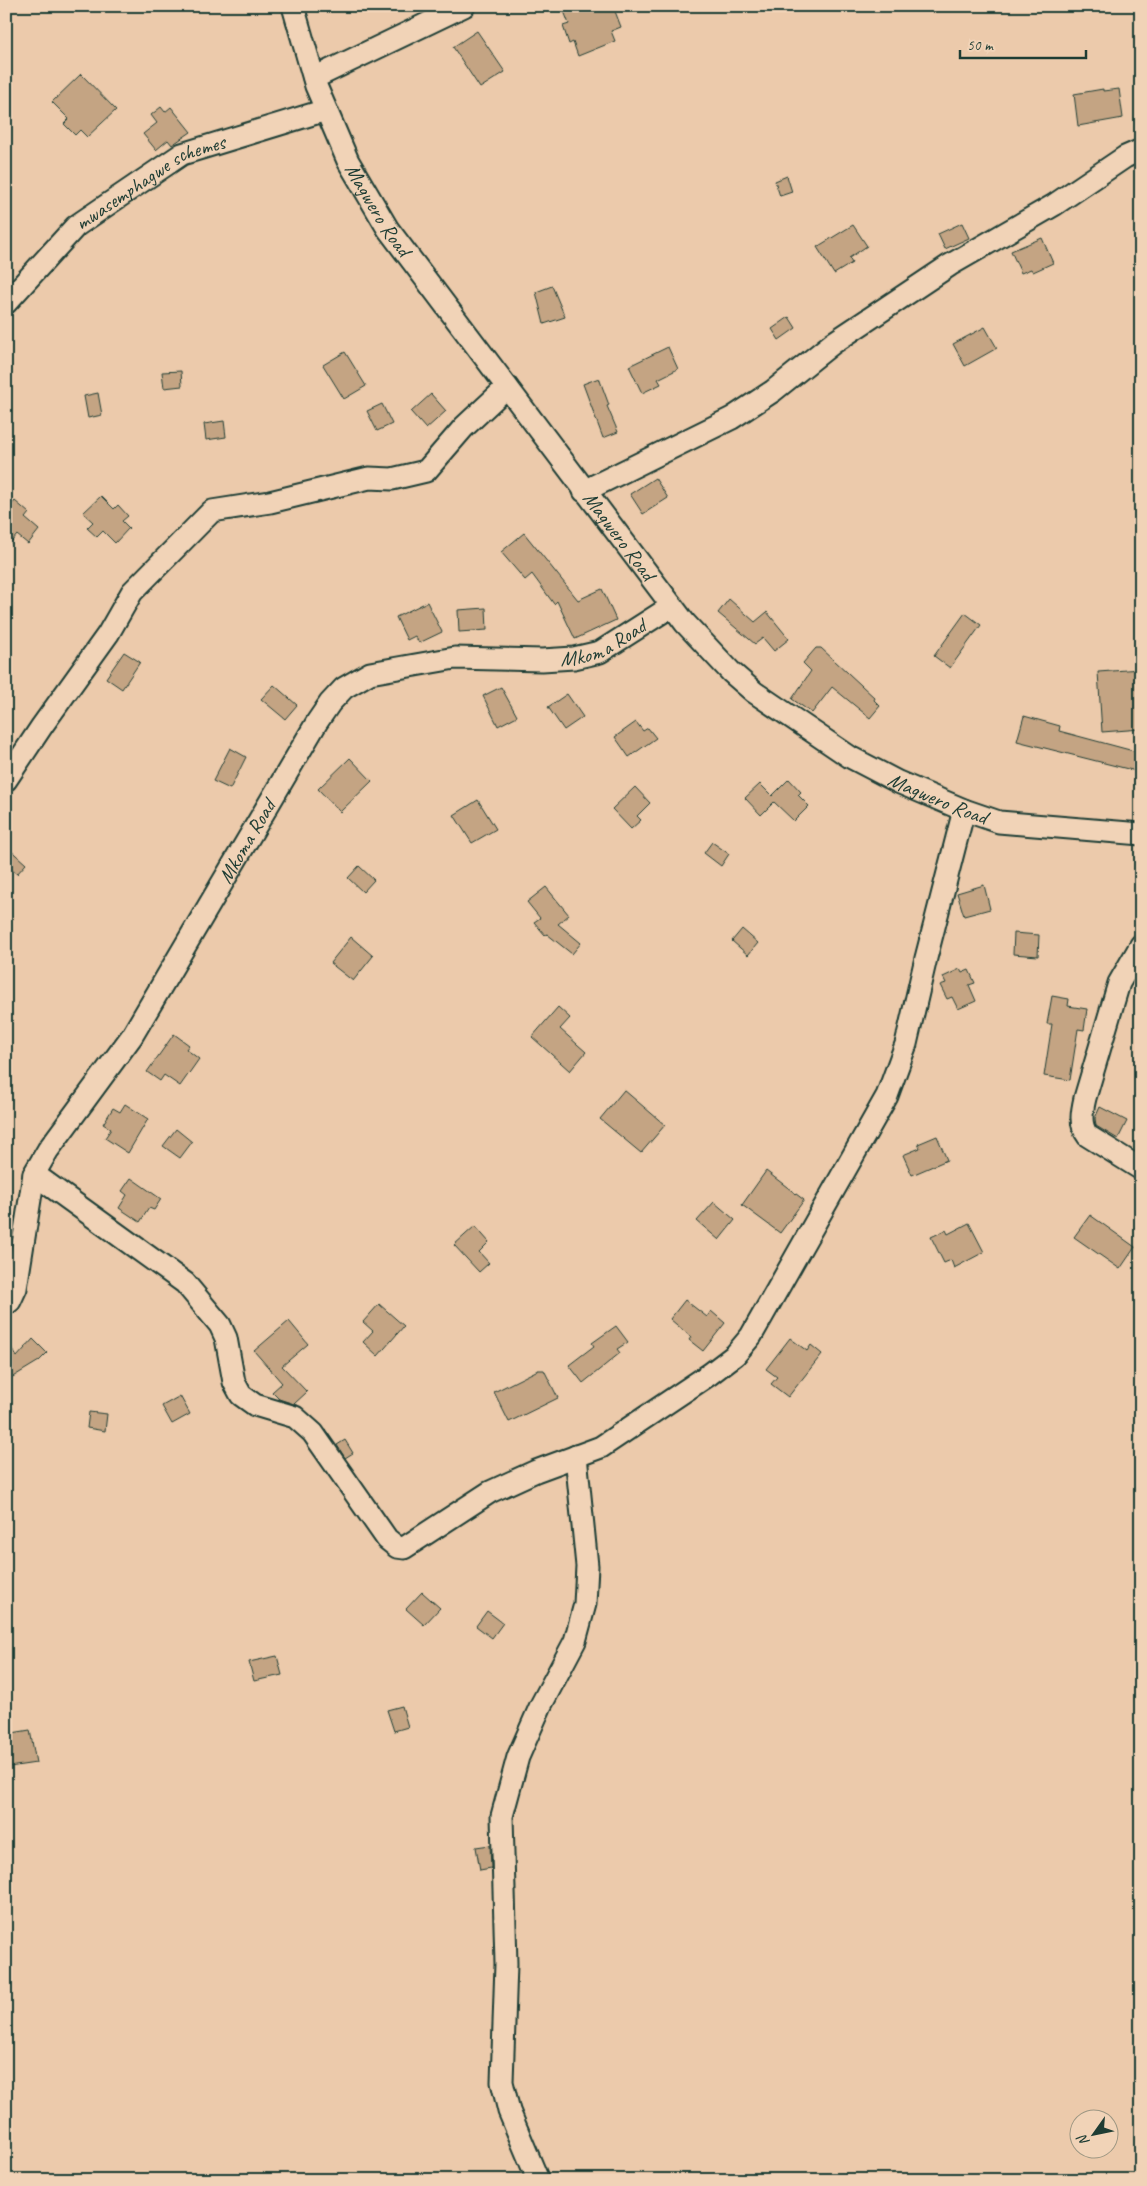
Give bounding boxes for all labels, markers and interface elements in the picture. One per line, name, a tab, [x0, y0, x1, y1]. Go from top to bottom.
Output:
scale bar	[960, 28, 1086, 60]
text: 50 m	[967, 36, 994, 55]
street label: mwasemphagwe schemes	[70, 128, 230, 236]
street label: Magwero Road	[339, 159, 419, 264]
street label: Magwero Road	[577, 486, 663, 589]
street label: Mkoma Road	[560, 612, 653, 672]
street label: Magwero Road	[884, 766, 994, 831]
street label: Mkoma Road	[212, 793, 283, 888]
north arrow	[1070, 2108, 1120, 2158]
text: N	[1073, 2131, 1093, 2149]

